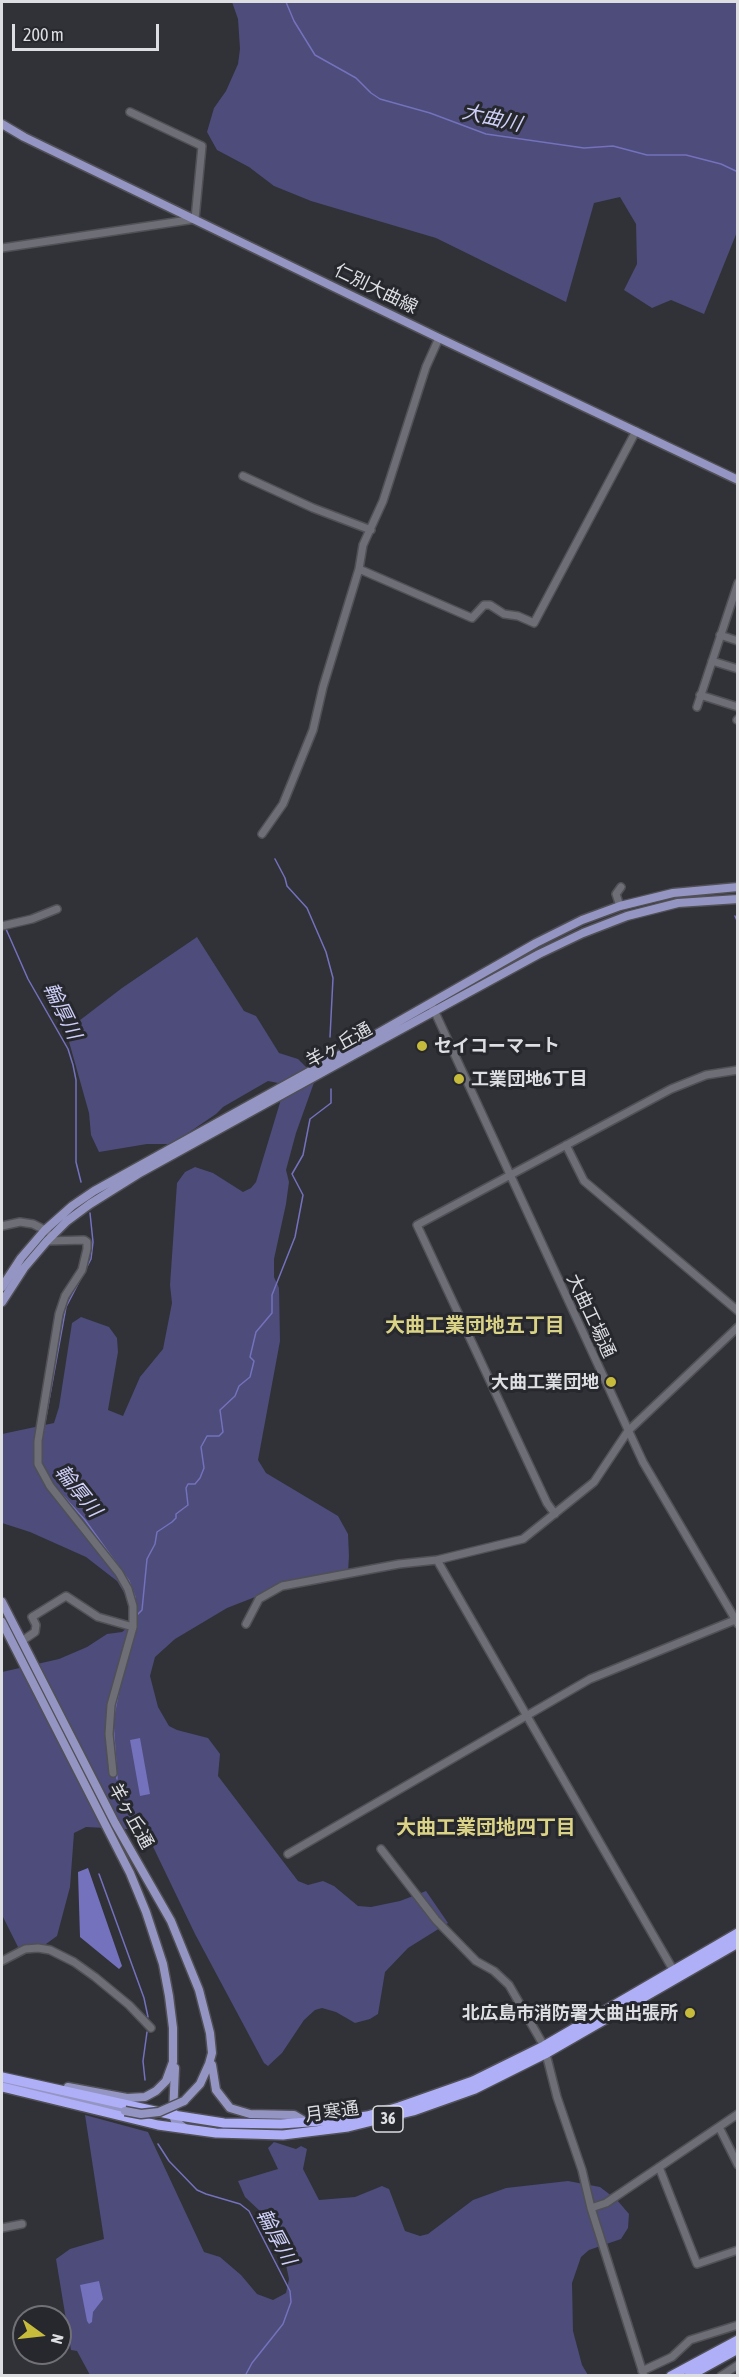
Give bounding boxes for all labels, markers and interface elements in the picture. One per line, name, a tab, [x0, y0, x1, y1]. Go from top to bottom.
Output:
scale bar	[15, 12, 162, 50]
text: 200 m	[23, 24, 64, 45]
water label: 大曲川	[460, 100, 524, 136]
street label: 仁別大曲線	[331, 260, 421, 318]
water label: 輪厚川	[38, 979, 86, 1043]
street label: 羊ヶ丘通	[302, 1018, 376, 1072]
place label: セイコーマート	[434, 1035, 560, 1057]
marker: セイコーマート	[415, 1039, 429, 1053]
place label: 工業団地6丁目	[471, 1068, 587, 1090]
marker: 工業団地6丁目	[452, 1072, 466, 1086]
street label: 大曲工場通	[562, 1271, 620, 1361]
district label: 大曲工業団地五丁目	[385, 1314, 565, 1338]
place label: 大曲工業団地	[491, 1371, 599, 1393]
marker: 大曲工業団地	[604, 1375, 618, 1389]
water label: 輪厚川	[50, 1460, 106, 1522]
street label: 羊ヶ丘通	[104, 1779, 158, 1853]
district label: 大曲工業団地四丁目	[396, 1816, 576, 1840]
place label: 北広島市消防署大曲出張所	[462, 2002, 678, 2024]
marker: 北広島市消防署大曲出張所	[683, 2006, 697, 2020]
street label: 月寒通	[304, 2098, 360, 2126]
road number: 36	[373, 2106, 403, 2132]
water label: 輪厚川	[251, 2205, 301, 2269]
north arrow	[12, 2305, 72, 2365]
text: N	[48, 2332, 67, 2346]

